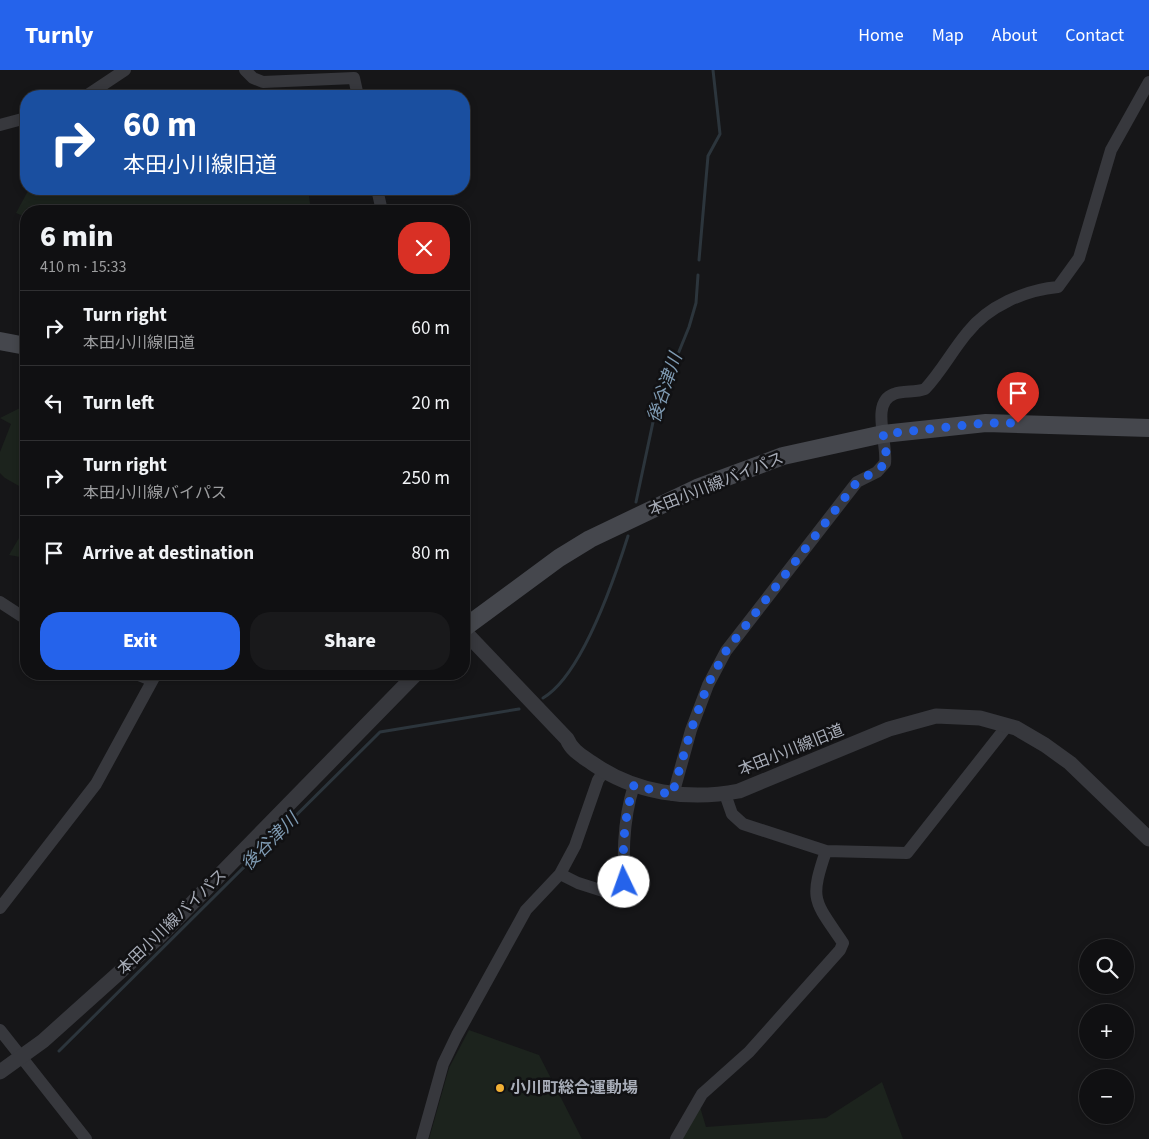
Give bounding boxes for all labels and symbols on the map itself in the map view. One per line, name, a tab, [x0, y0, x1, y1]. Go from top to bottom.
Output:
water label: 後谷津川	[641, 348, 689, 426]
pin	[997, 372, 1039, 423]
street label: 本田小川線バイパス	[645, 447, 787, 521]
street label: 本田小川線旧道	[735, 719, 847, 781]
water label: 後谷津川	[236, 806, 306, 876]
position arrow	[597, 855, 649, 907]
street label: 本田小川線バイパス	[113, 864, 231, 980]
place label: 小川町総合運動場	[510, 1077, 638, 1099]
marker: 小川町総合運動場	[494, 1082, 506, 1094]

